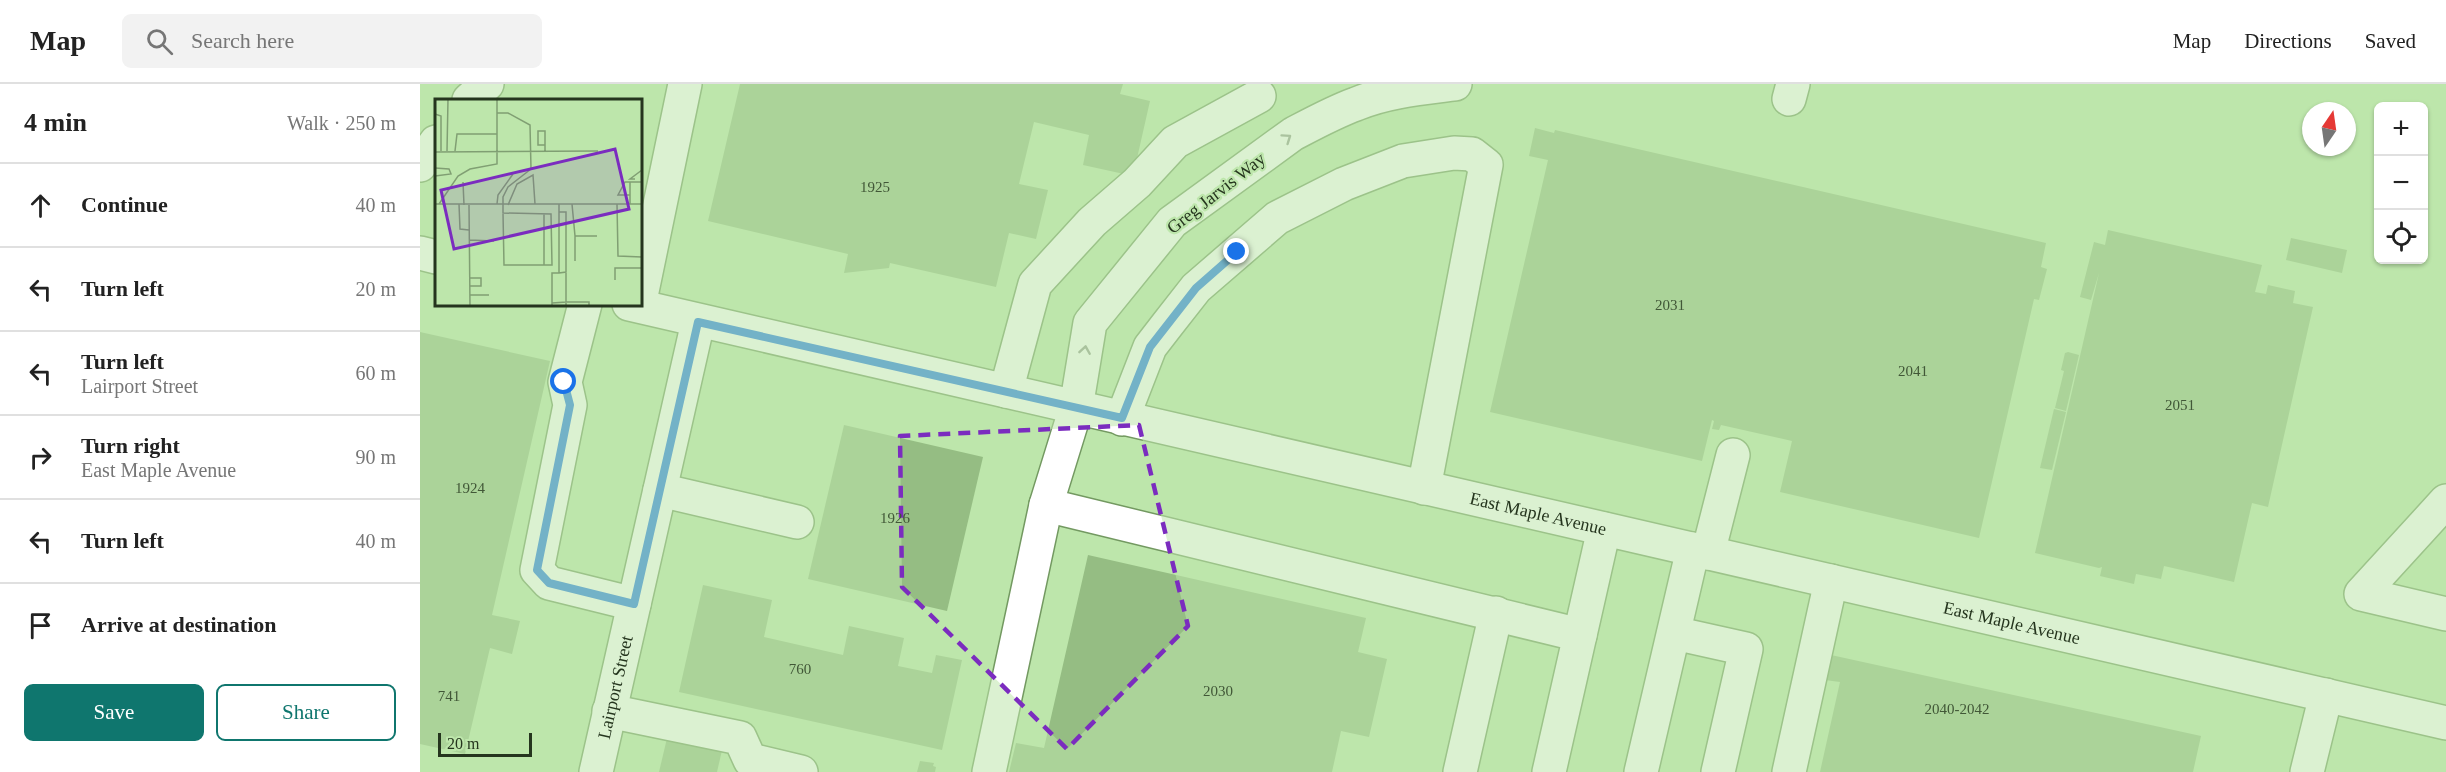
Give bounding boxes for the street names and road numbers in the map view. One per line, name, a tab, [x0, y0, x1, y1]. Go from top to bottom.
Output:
street label: Greg Jarvis Way	[1163, 148, 1269, 238]
street label: East Maple Avenue	[1468, 488, 1608, 539]
street label: East Maple Avenue	[1941, 597, 2082, 648]
street label: Lairport Street	[594, 633, 637, 741]

